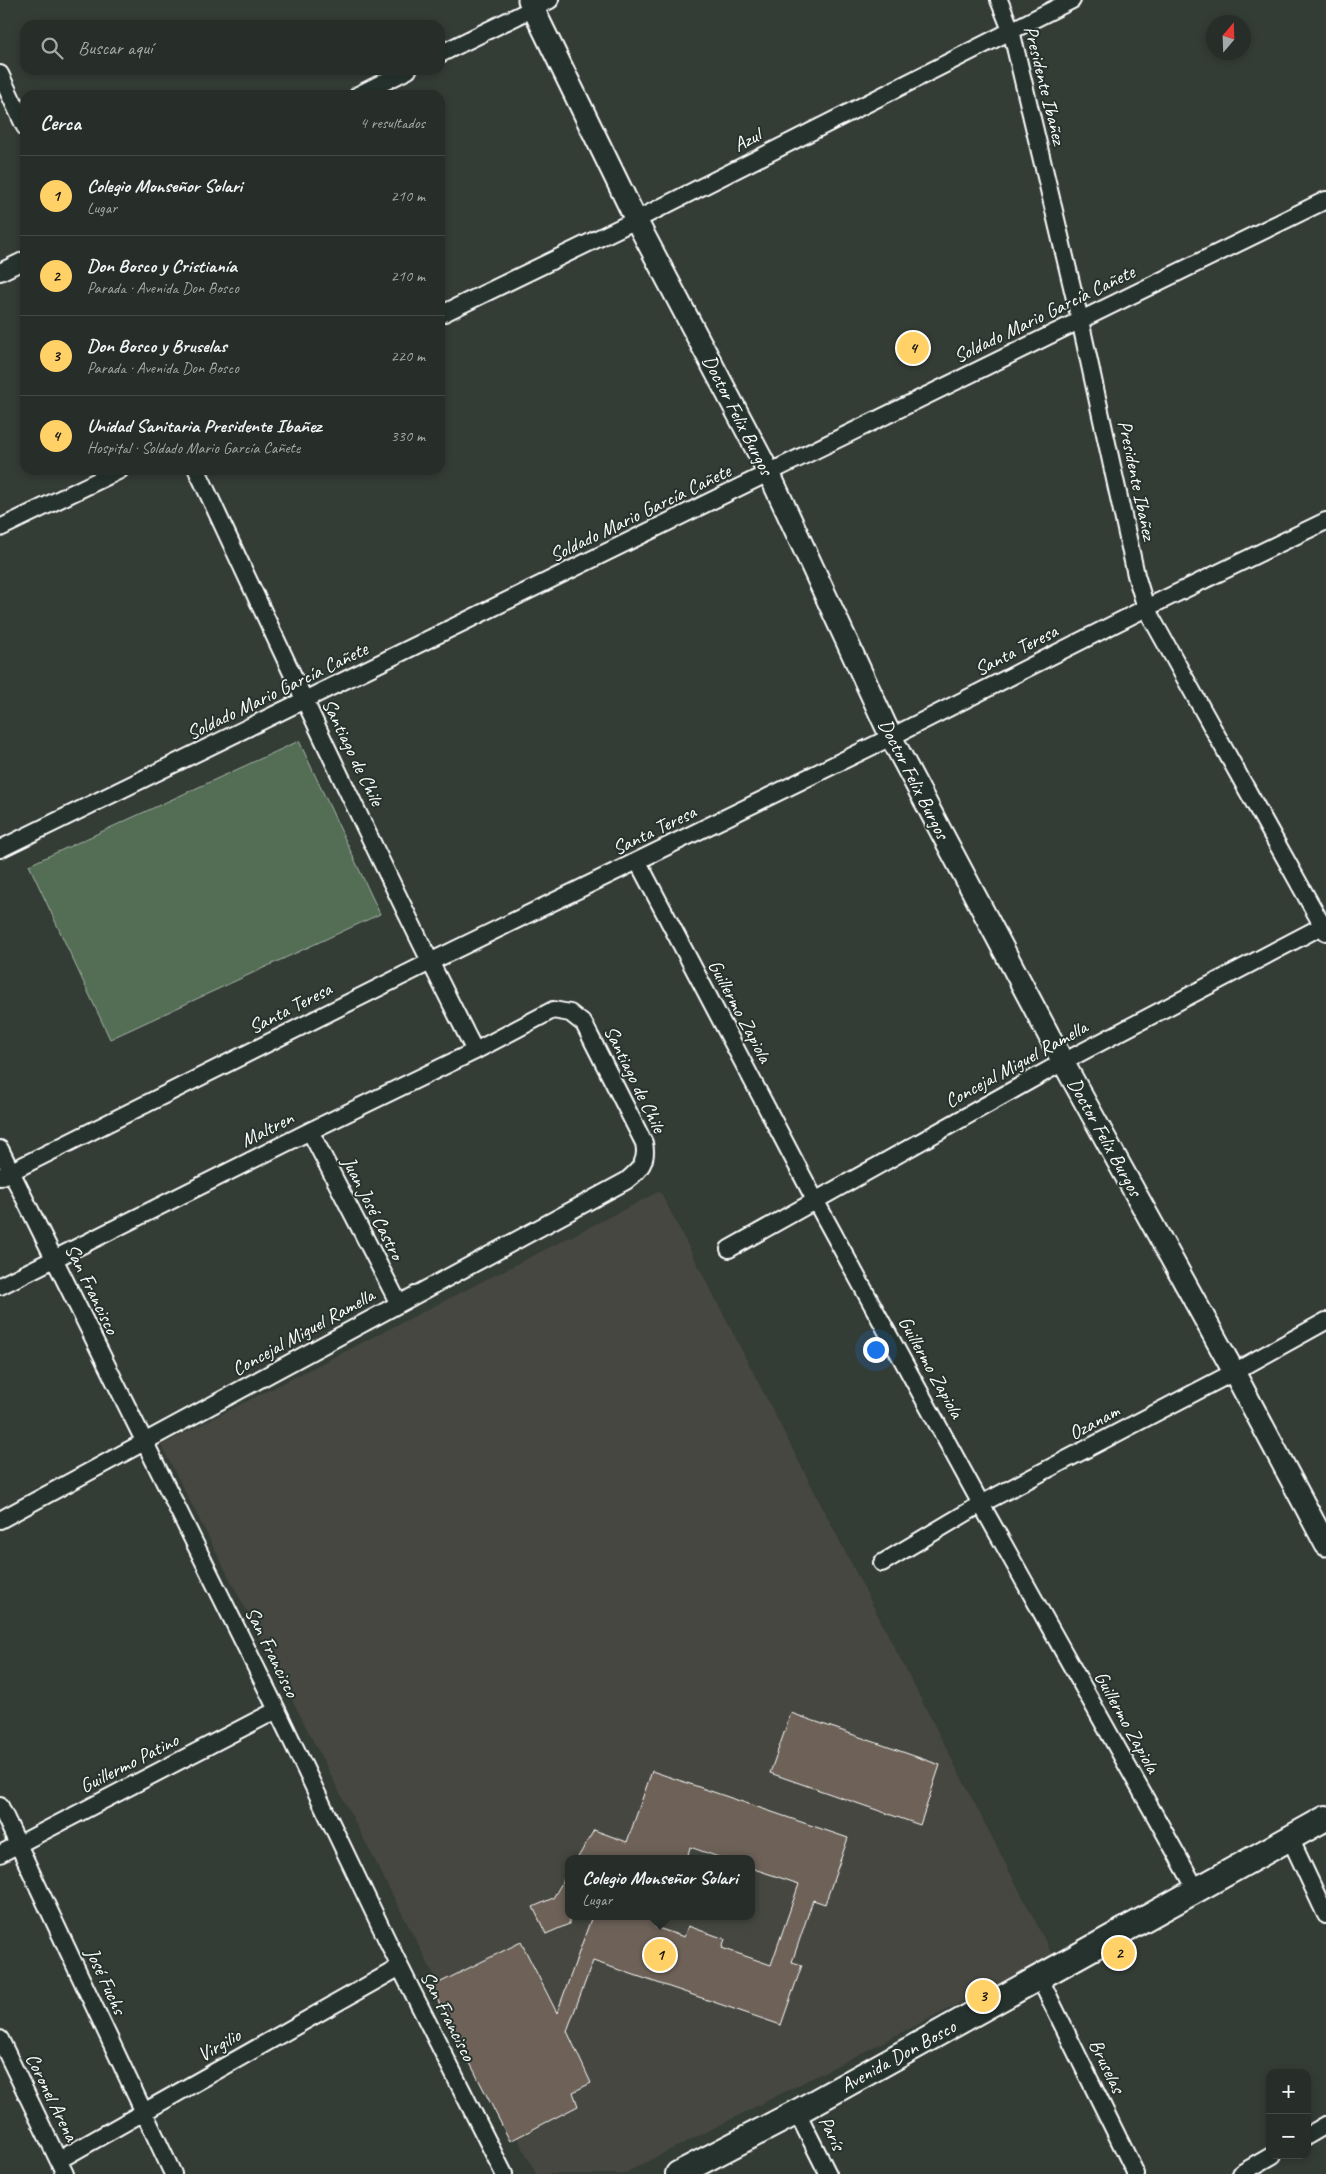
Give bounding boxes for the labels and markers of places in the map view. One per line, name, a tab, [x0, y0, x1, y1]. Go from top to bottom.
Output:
pin: 4	[897, 329, 929, 367]
pin: 2	[1103, 1934, 1135, 1972]
pin: 1	[644, 1936, 676, 1974]
pin: 3	[967, 1977, 999, 2015]

